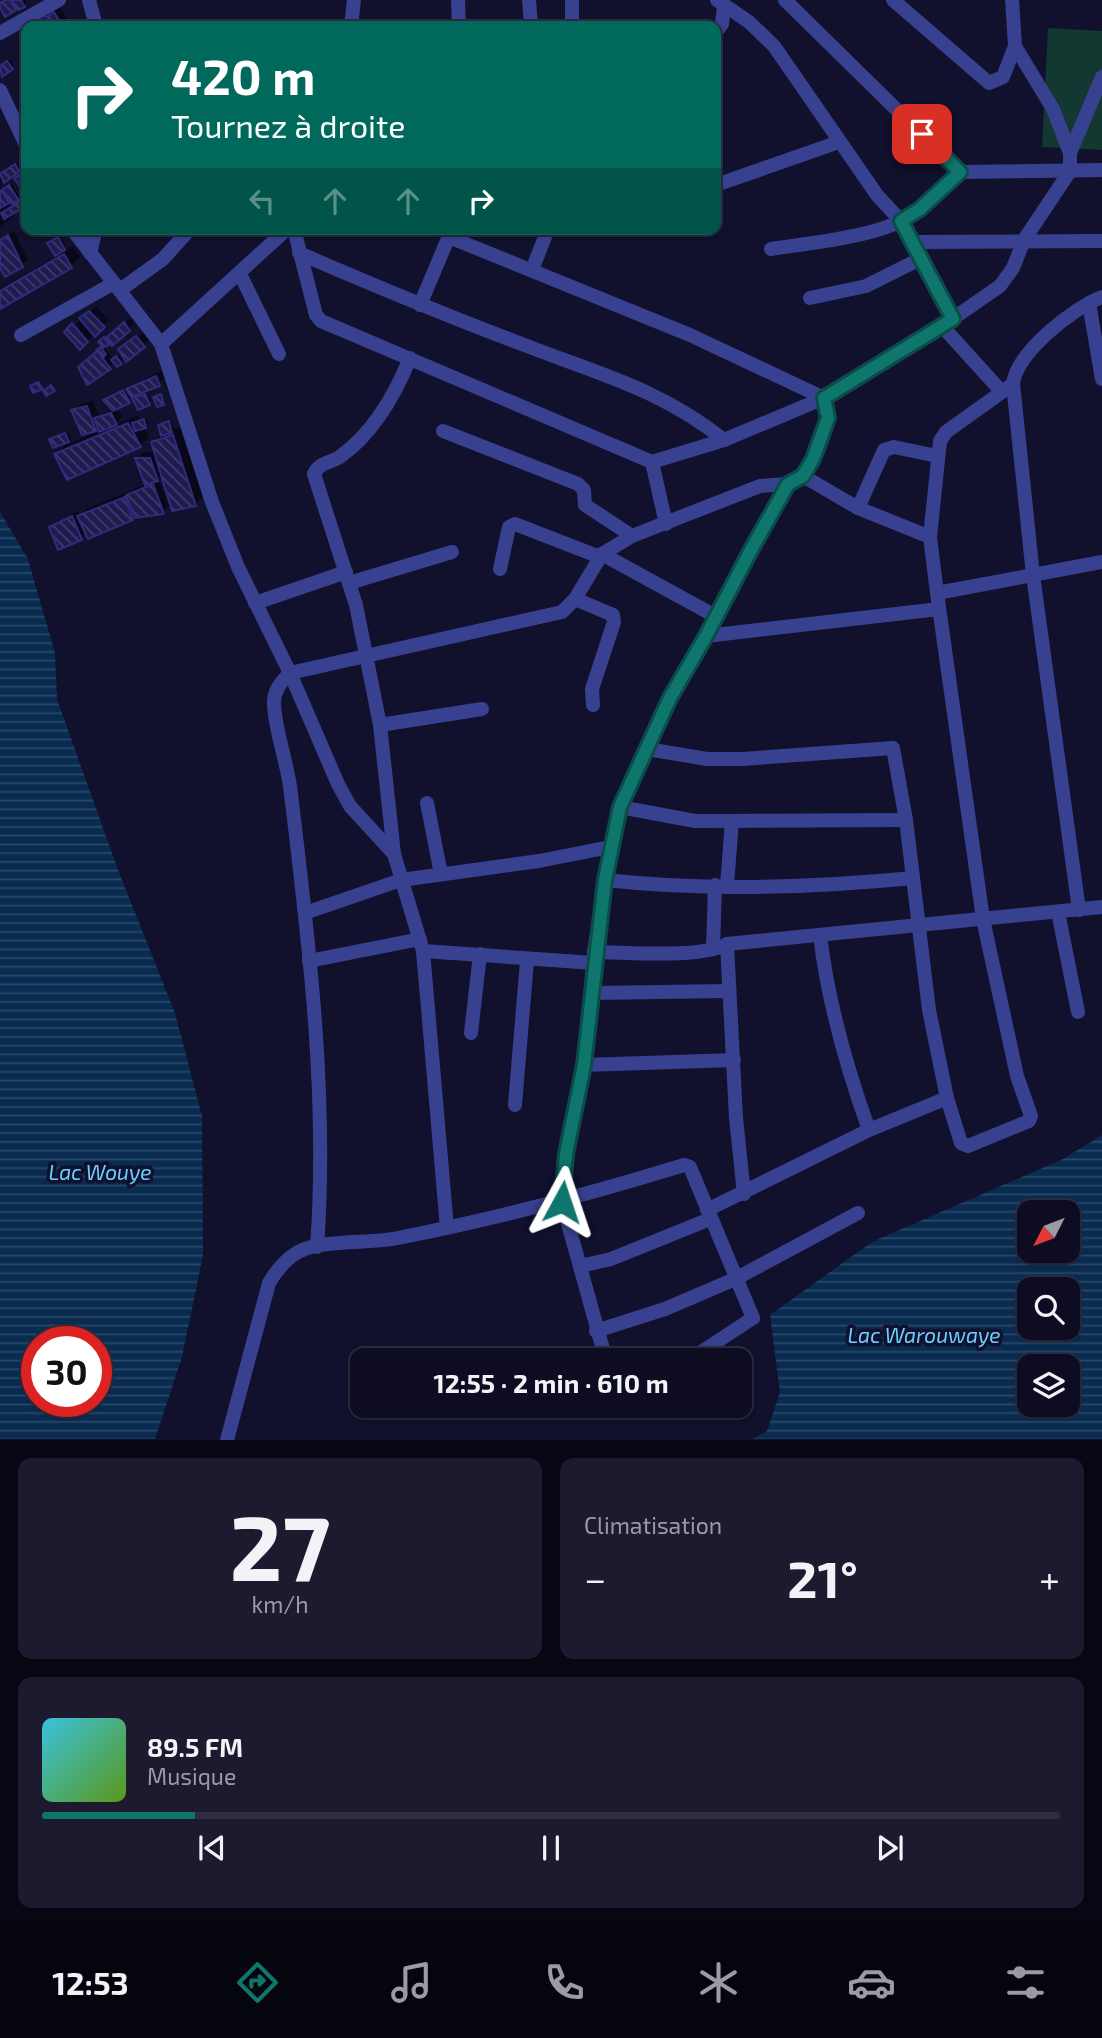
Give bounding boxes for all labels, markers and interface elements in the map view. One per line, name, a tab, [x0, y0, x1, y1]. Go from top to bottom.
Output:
text: 420 m	[171, 46, 315, 105]
icon: right	[56, 49, 147, 140]
pin	[892, 104, 952, 164]
text: Tournez à droite	[171, 106, 405, 144]
icon: arrive	[903, 115, 941, 153]
icon: left	[243, 182, 281, 220]
icon: ahead	[316, 182, 354, 220]
icon: ahead	[389, 182, 427, 220]
icon: right	[462, 182, 500, 220]
water label: Lac Wouye	[48, 1159, 152, 1185]
position arrow	[525, 1165, 599, 1239]
north arrow	[1017, 1200, 1080, 1264]
map controls	[1017, 1200, 1080, 1417]
button: search	[1017, 1277, 1080, 1340]
water label: Lac Warouwaye	[847, 1322, 1001, 1348]
speed limit sign: 30	[21, 1326, 112, 1417]
button: layers	[1017, 1354, 1080, 1417]
text: 12:55 · 2 min · 610 m	[433, 1367, 669, 1398]
text: 27	[230, 1490, 330, 1599]
text: Climatisation	[584, 1511, 722, 1539]
text: 21°	[787, 1546, 858, 1608]
text: −	[584, 1555, 606, 1601]
text: +	[1039, 1555, 1060, 1601]
text: km/h	[251, 1590, 309, 1618]
text: 89.5 FM	[147, 1731, 243, 1762]
text: Musique	[147, 1762, 236, 1790]
icon: previous	[193, 1829, 231, 1867]
icon: pause	[532, 1829, 570, 1867]
icon: next	[871, 1829, 909, 1867]
icon: directions	[233, 1958, 282, 2007]
icon: music	[387, 1958, 436, 2007]
icon: phone	[540, 1958, 589, 2007]
icon: climate	[694, 1958, 743, 2007]
icon: car	[847, 1958, 896, 2007]
icon: filters	[1001, 1958, 1050, 2007]
text: 12:53	[52, 1963, 129, 2001]

